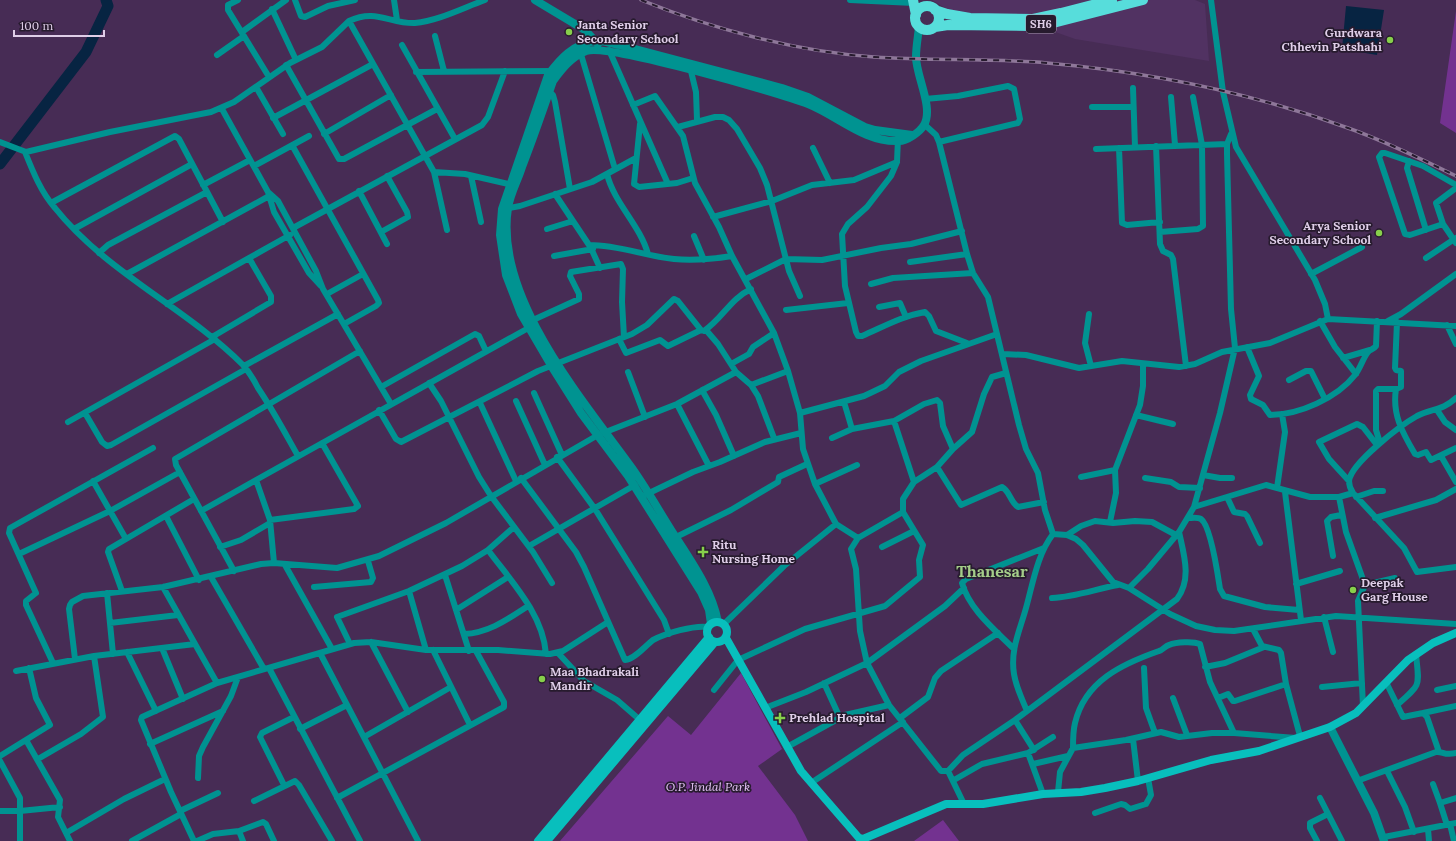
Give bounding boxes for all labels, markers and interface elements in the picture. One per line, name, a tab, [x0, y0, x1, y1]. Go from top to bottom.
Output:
scale bar	[14, 12, 104, 38]
road number: SH6	[1026, 15, 1056, 33]
place label: Janta Senior Secondary School	[577, 17, 679, 46]
text: 100 m	[20, 18, 53, 33]
place label: Gurdwara Chhevin Patshahi	[1282, 25, 1383, 54]
marker: Janta Senior Secondary School	[564, 27, 574, 37]
marker: Gurdwara Chhevin Patshahi	[1385, 35, 1395, 45]
place label: Arya Senior Secondary School	[1269, 218, 1371, 247]
marker: Arya Senior Secondary School	[1374, 228, 1384, 238]
place label: Ritu Nursing Home	[712, 537, 796, 566]
marker: Ritu Nursing Home	[697, 546, 709, 558]
district label: Thanesar	[956, 561, 1028, 581]
place label: Deepak Garg House	[1361, 575, 1428, 604]
marker: Deepak Garg House	[1348, 585, 1358, 595]
place label: Maa Bhadrakali Mandir	[550, 664, 639, 693]
marker: Maa Bhadrakali Mandir	[537, 674, 547, 684]
place label: Prehlad Hospital	[789, 710, 885, 725]
marker: Prehlad Hospital	[774, 712, 786, 724]
park label: O.P. Jindal Park	[666, 779, 750, 794]

